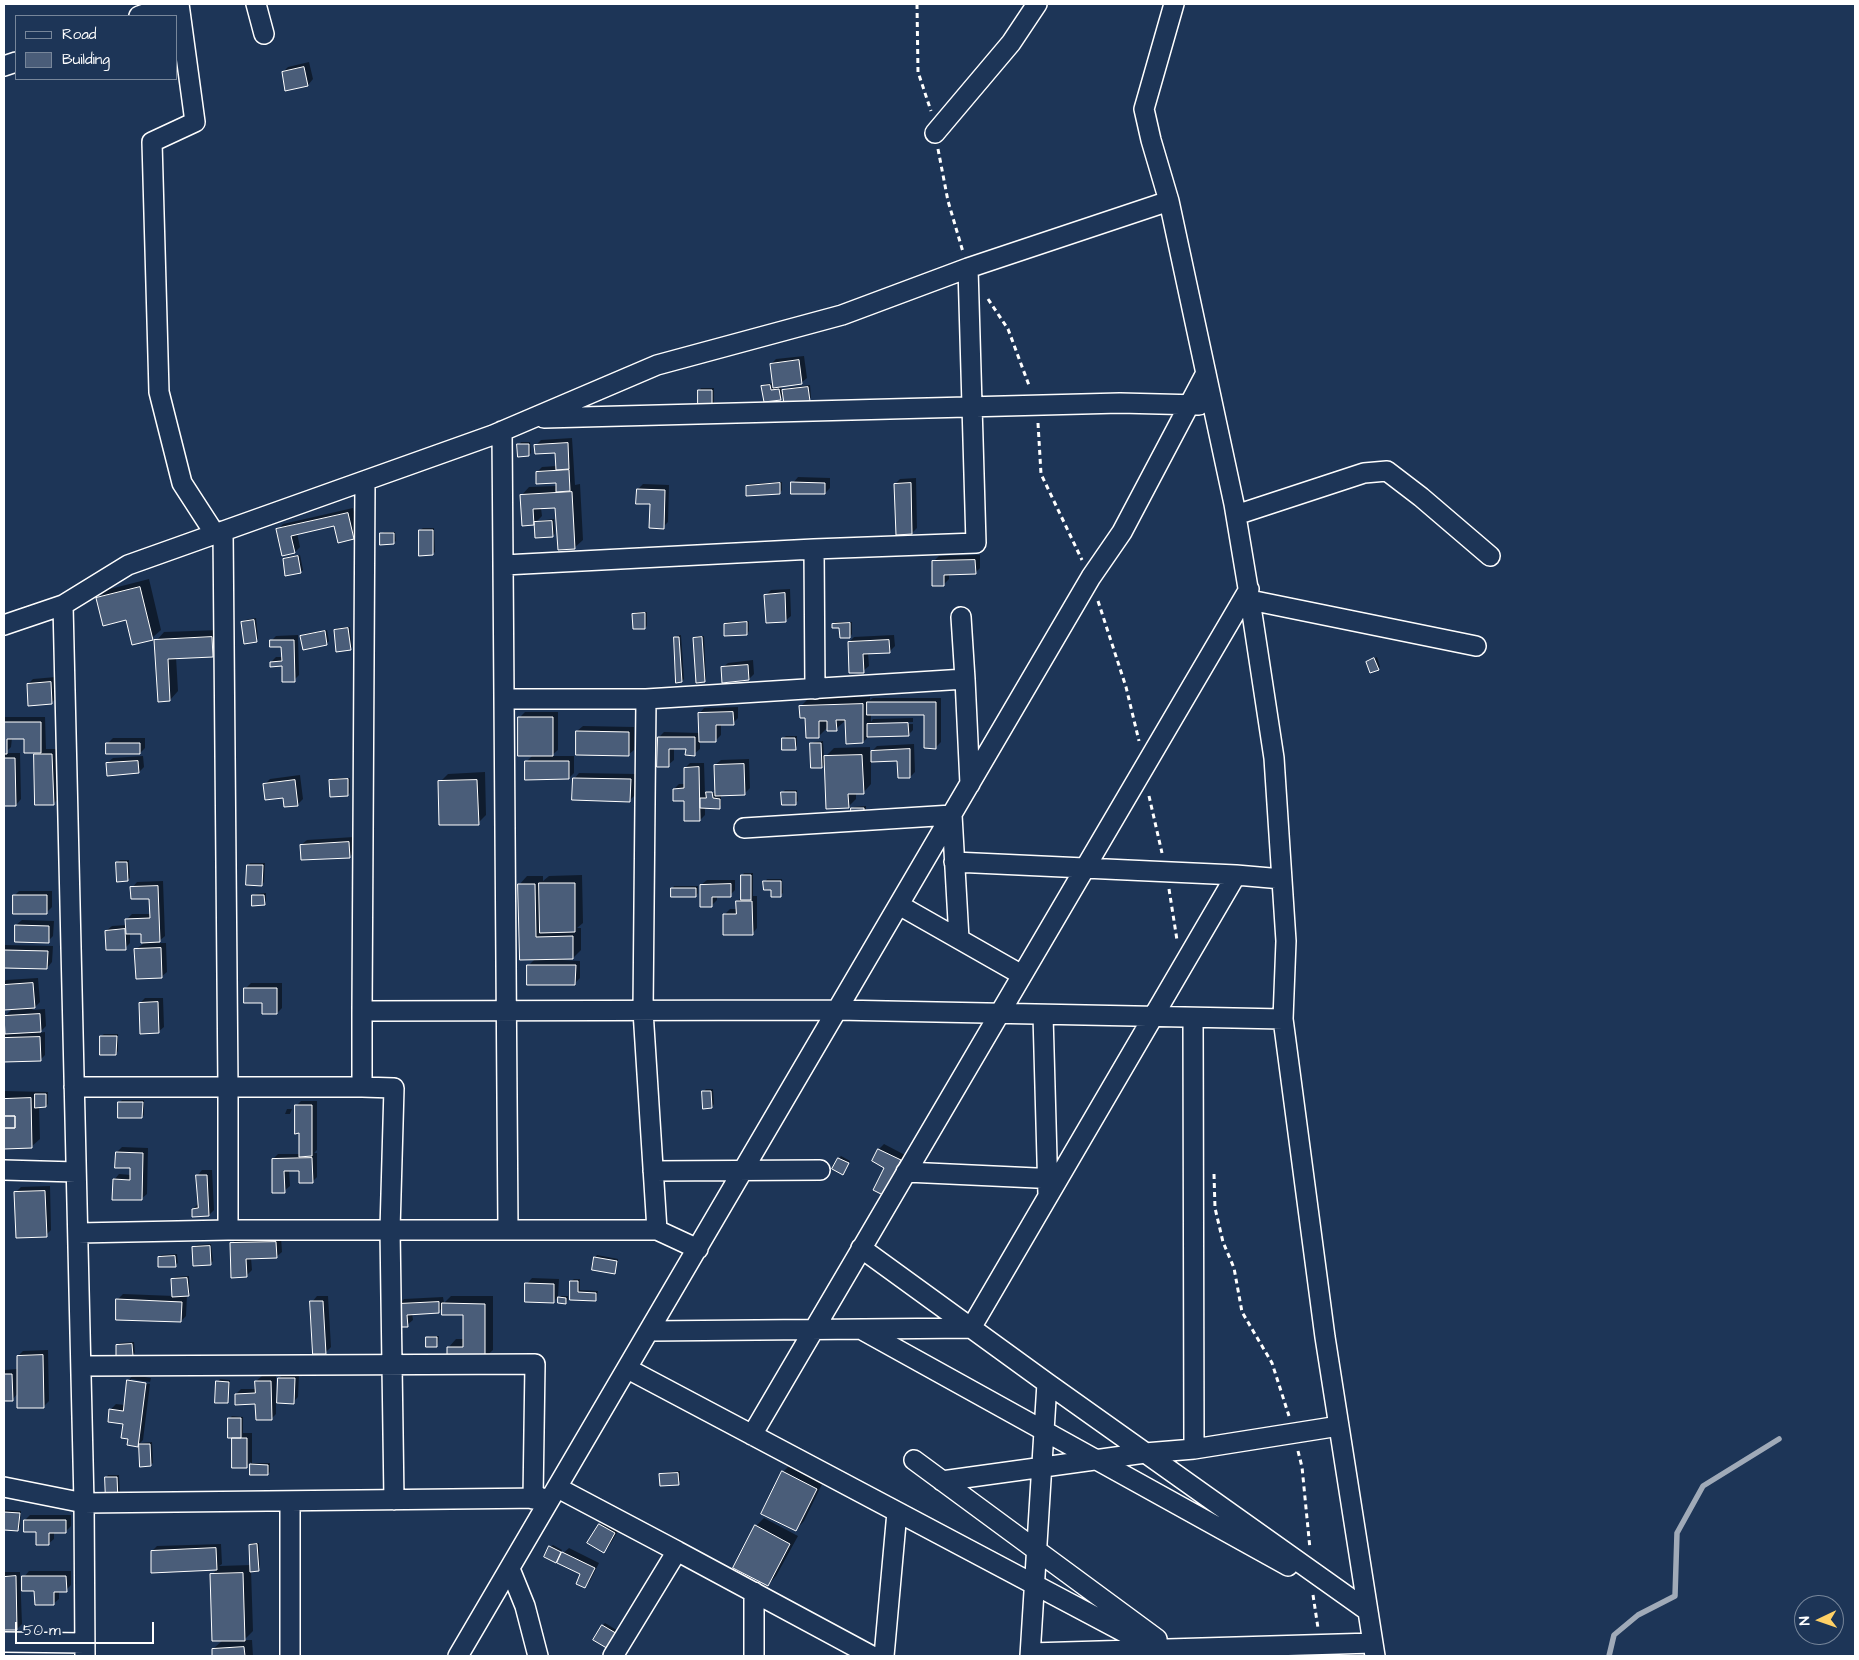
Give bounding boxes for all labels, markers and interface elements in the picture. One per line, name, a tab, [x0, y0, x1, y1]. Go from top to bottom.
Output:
legend	[15, 15, 178, 80]
text: Road	[62, 24, 96, 45]
text: Building	[62, 49, 110, 70]
north arrow	[1794, 1595, 1844, 1645]
scale bar	[18, 1612, 156, 1644]
text: N	[1795, 1616, 1815, 1626]
text: 50 m	[23, 1620, 61, 1641]

